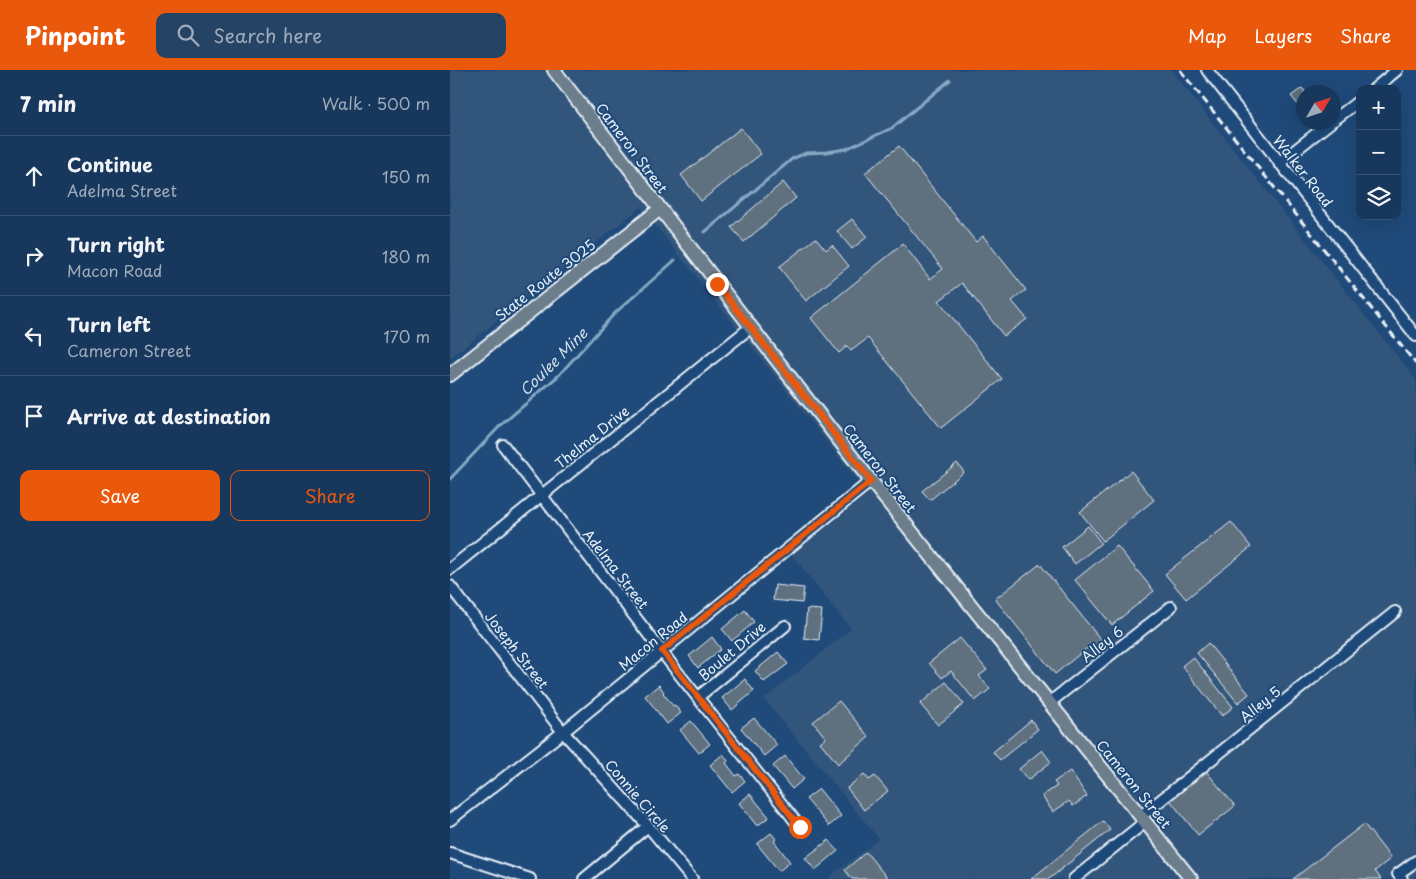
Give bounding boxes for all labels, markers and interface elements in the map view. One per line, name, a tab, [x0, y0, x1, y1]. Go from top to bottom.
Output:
search box	[156, 13, 506, 58]
text: Pinpoint	[25, 17, 126, 53]
icon: search	[174, 21, 202, 49]
text: Search here	[214, 21, 322, 49]
text: Map	[1188, 22, 1227, 49]
text: Layers	[1255, 22, 1312, 49]
text: Share	[1340, 22, 1391, 49]
north arrow	[1296, 85, 1341, 130]
map controls	[1356, 85, 1401, 220]
button: +	[1356, 85, 1401, 130]
text: 7 min	[20, 87, 76, 119]
text: Walk · 500 m	[322, 91, 430, 115]
street label: Cameron Street	[591, 98, 673, 198]
button: −	[1356, 130, 1401, 175]
street label: Walker Road	[1268, 131, 1338, 211]
text: Continue	[67, 150, 153, 178]
icon: ahead	[20, 162, 48, 190]
text: 150 m	[382, 164, 430, 188]
button: layers	[1356, 175, 1401, 220]
text: Adelma Street	[67, 178, 177, 202]
text: Turn right	[67, 230, 165, 258]
street label: State Route 3025	[490, 234, 600, 326]
icon: right	[20, 242, 48, 270]
text: 180 m	[382, 244, 430, 268]
text: Macon Road	[67, 258, 162, 282]
route end	[706, 273, 729, 296]
text: Turn left	[67, 310, 151, 338]
water label: Coulee Mine	[514, 321, 593, 400]
icon: left	[20, 322, 48, 350]
text: 170 m	[384, 324, 430, 348]
text: Cameron Street	[67, 338, 191, 362]
street label: Thelma Drive	[550, 401, 634, 473]
icon: arrive	[20, 402, 48, 430]
text: Arrive at destination	[67, 402, 271, 430]
street label: Cameron Street	[838, 419, 922, 517]
button: Save	[20, 470, 220, 521]
button: Share	[230, 470, 430, 521]
street label: Adelma Street	[578, 525, 654, 614]
street label: Joseph Street	[480, 607, 554, 693]
street label: Macon Road	[614, 607, 692, 675]
street label: Boulet Drive	[694, 617, 770, 685]
street label: Alley 6	[1077, 621, 1127, 667]
street label: Alley 5	[1235, 681, 1285, 727]
street label: Cameron Street	[1092, 735, 1176, 833]
street label: Connie Circle	[600, 755, 676, 837]
route start	[789, 816, 812, 839]

